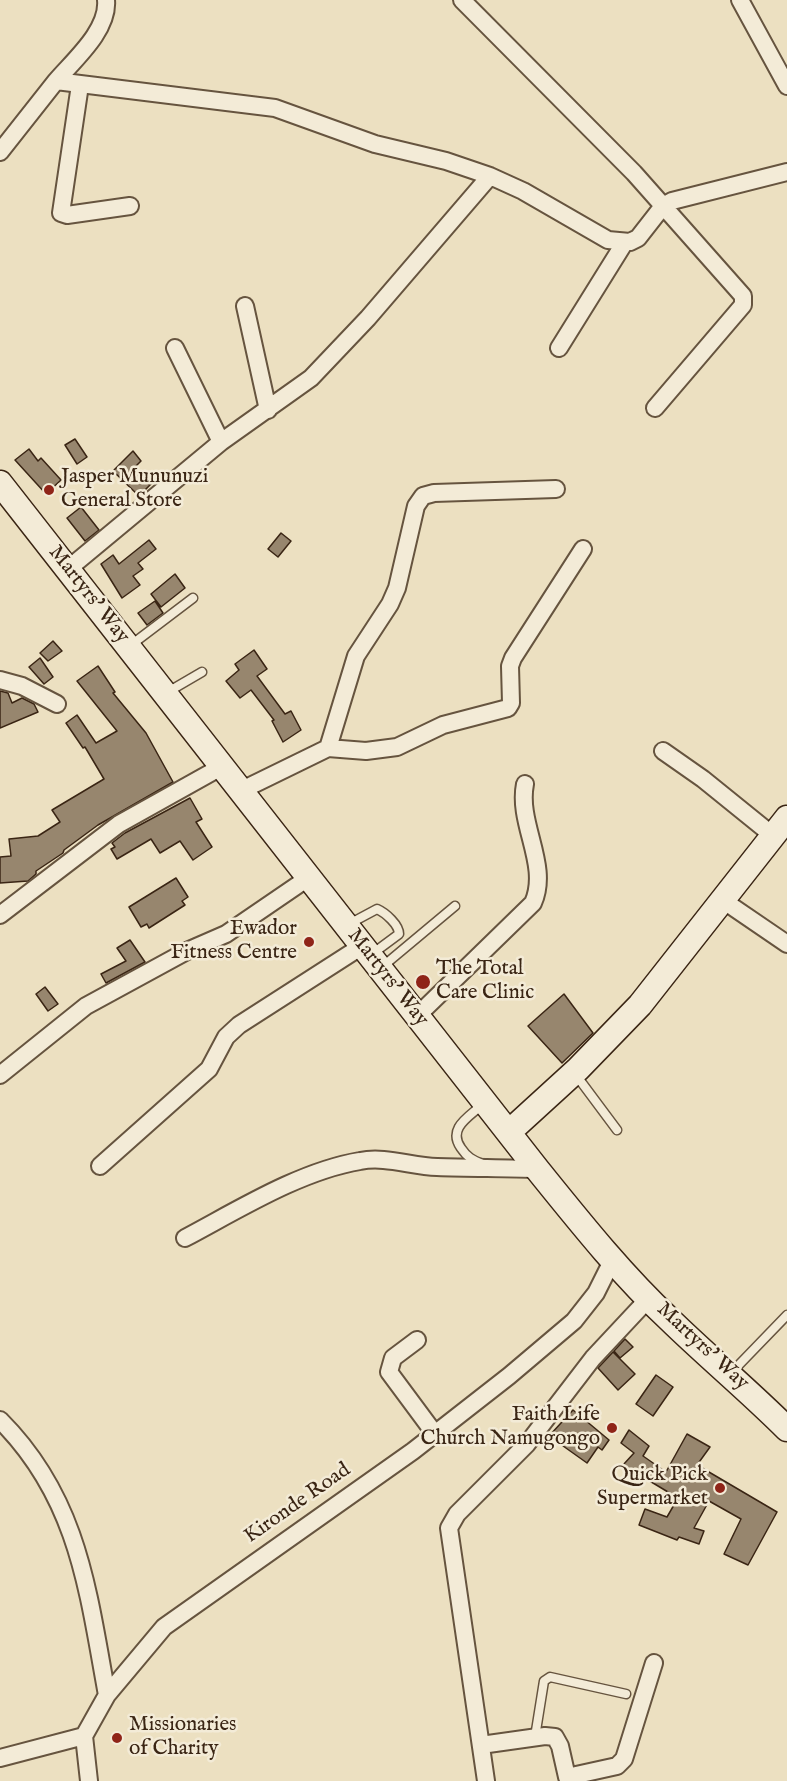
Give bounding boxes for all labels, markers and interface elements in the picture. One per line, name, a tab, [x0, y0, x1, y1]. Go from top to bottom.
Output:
place label: Jasper Mununuzi General Store	[61, 465, 208, 515]
marker: Jasper Mununuzi General Store	[42, 483, 56, 497]
street label: Martyrs' Way	[42, 541, 134, 649]
place label: Ewador Fitness Centre	[170, 917, 297, 967]
street label: Martyrs' Way	[341, 924, 433, 1032]
marker: Ewador Fitness Centre	[302, 935, 316, 949]
place label: The Total Care Clinic	[436, 957, 534, 1007]
marker: The Total Care Clinic	[414, 973, 432, 991]
street label: Martyrs' Way	[650, 1298, 754, 1396]
place label: Faith Life Church Namugongo	[421, 1403, 600, 1453]
marker: Faith Life Church Namugongo	[605, 1421, 619, 1435]
street label: Kironde Road	[240, 1458, 356, 1550]
place label: Quick Pick Supermarket	[597, 1463, 708, 1513]
marker: Quick Pick Supermarket	[713, 1481, 727, 1495]
place label: Missionaries of Charity	[129, 1713, 236, 1763]
marker: Missionaries of Charity	[110, 1731, 124, 1745]

